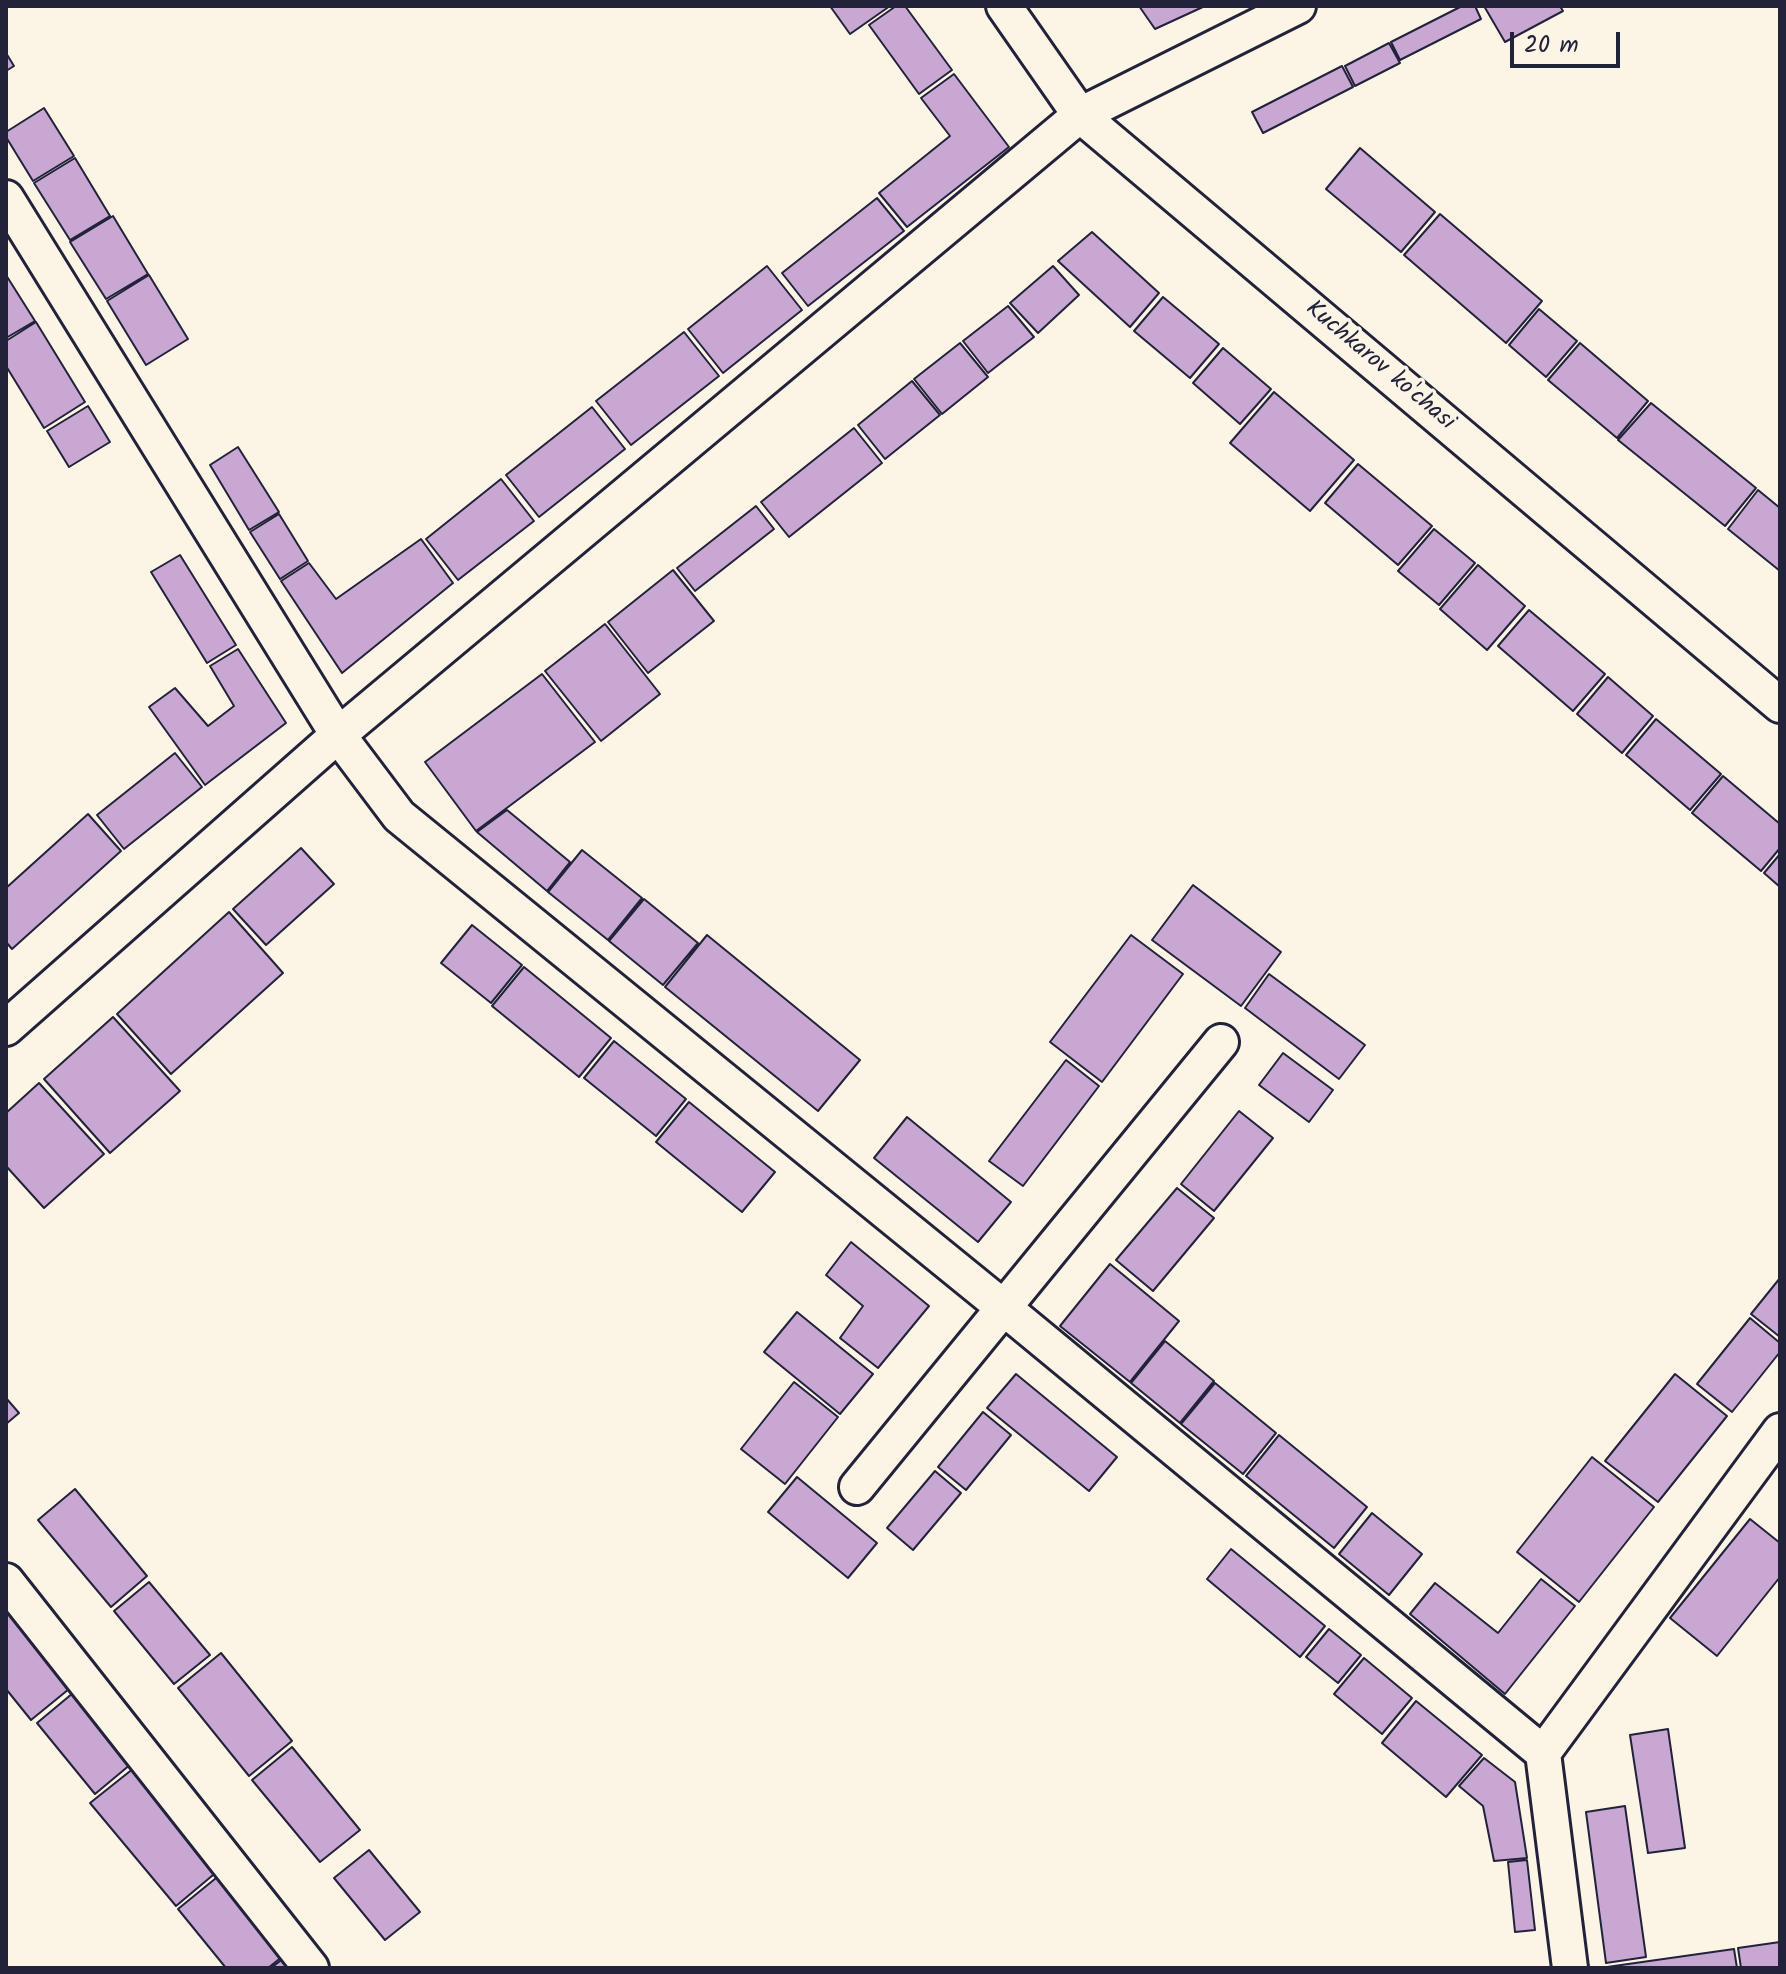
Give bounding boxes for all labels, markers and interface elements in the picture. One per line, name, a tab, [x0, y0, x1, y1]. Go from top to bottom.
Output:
scale bar	[1514, 16, 1624, 66]
text: 20 m	[1524, 26, 1579, 65]
street label: Kuchkarov ko'chasi	[1298, 296, 1460, 438]

